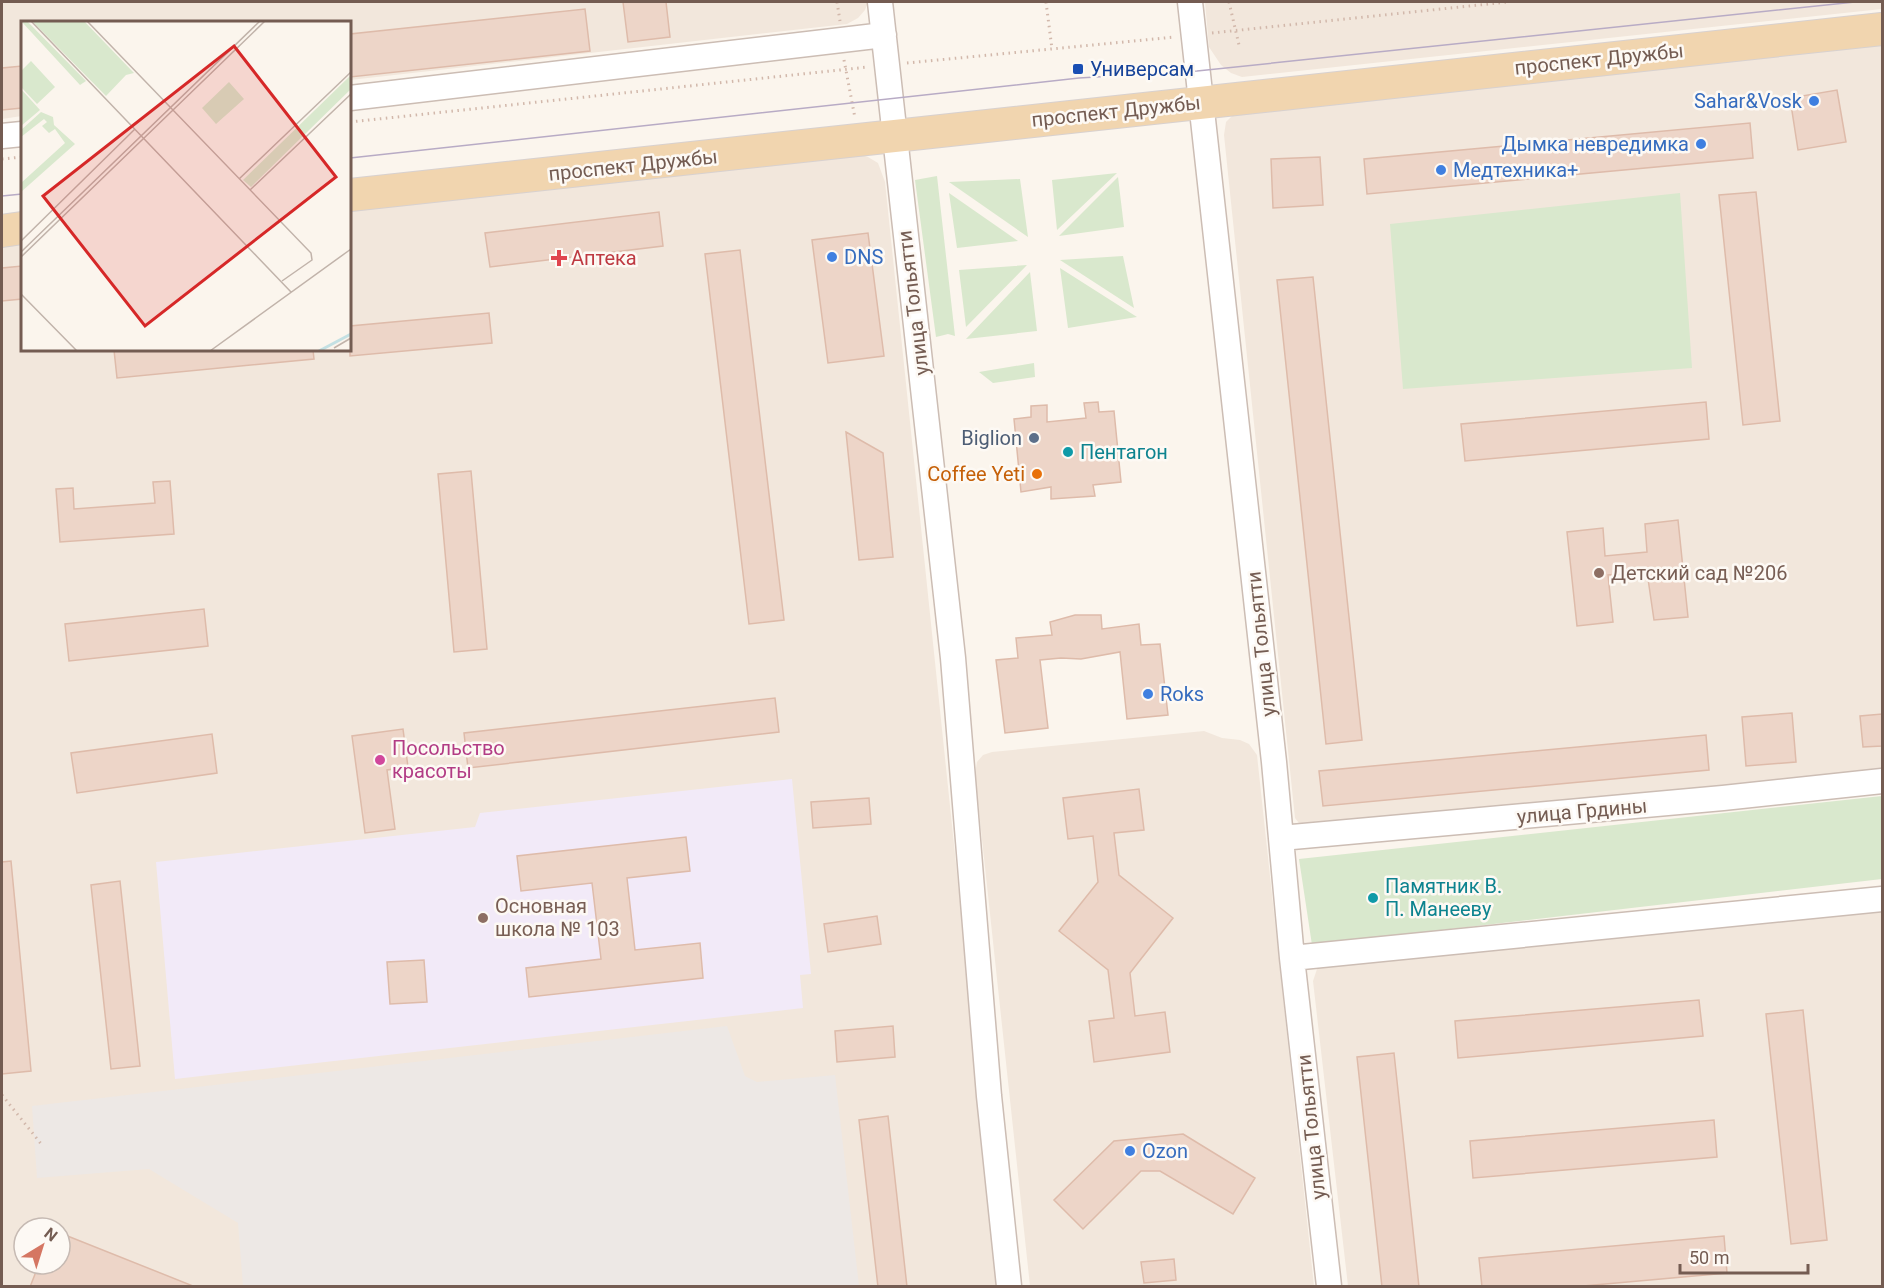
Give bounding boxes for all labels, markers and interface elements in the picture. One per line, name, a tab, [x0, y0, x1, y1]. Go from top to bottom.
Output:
inset map	[21, 21, 351, 351]
street label: проспект Дружбы	[1513, 38, 1685, 80]
place label: Универсам	[1090, 57, 1194, 81]
marker: Универсам	[1071, 62, 1085, 76]
place label: Sahar&Vosk	[1694, 89, 1803, 113]
street label: проспект Дружбы	[1030, 90, 1202, 132]
marker: Sahar&Vosk	[1807, 94, 1821, 108]
place label: Дымка невредимка	[1501, 132, 1689, 156]
marker: Дымка невредимка	[1694, 137, 1708, 151]
street label: проспект Дружбы	[547, 144, 719, 186]
place label: Медтехника+	[1453, 158, 1578, 182]
marker: Медтехника+	[1434, 163, 1448, 177]
street label: улица Тольятти	[892, 229, 934, 377]
place label: DNS	[844, 245, 883, 269]
place label: Аптека	[571, 246, 637, 270]
marker: DNS	[825, 250, 839, 264]
marker: Аптека	[552, 251, 566, 265]
place label: Biglion	[961, 426, 1022, 450]
marker: Biglion	[1027, 431, 1041, 445]
place label: Пентагон	[1080, 440, 1168, 464]
marker: Пентагон	[1061, 445, 1075, 459]
place label: Coffee Yeti	[927, 462, 1025, 486]
marker: Coffee Yeti	[1030, 467, 1044, 481]
place label: Детский сад №206	[1611, 561, 1787, 585]
marker: Детский сад №206	[1592, 566, 1606, 580]
street label: улица Тольятти	[1241, 570, 1281, 718]
place label: Roks	[1160, 682, 1204, 706]
marker: Roks	[1141, 687, 1155, 701]
place label: Посольство красоты	[392, 736, 505, 783]
marker: Посольство красоты	[373, 753, 387, 767]
street label: улица Грдины	[1516, 793, 1648, 829]
place label: Памятник В. П. Манееву	[1385, 874, 1502, 921]
marker: Памятник В. П. Манееву	[1366, 891, 1380, 905]
place label: Основная школа № 103	[495, 894, 620, 941]
marker: Основная школа № 103	[476, 911, 490, 925]
street label: улица Тольятти	[1291, 1053, 1331, 1201]
place label: Ozon	[1142, 1139, 1188, 1163]
marker: Ozon	[1123, 1144, 1137, 1158]
north arrow	[12, 1216, 72, 1276]
text: N	[41, 1224, 61, 1246]
scale bar	[1680, 1237, 1808, 1275]
text: 50 m	[1689, 1247, 1729, 1268]

